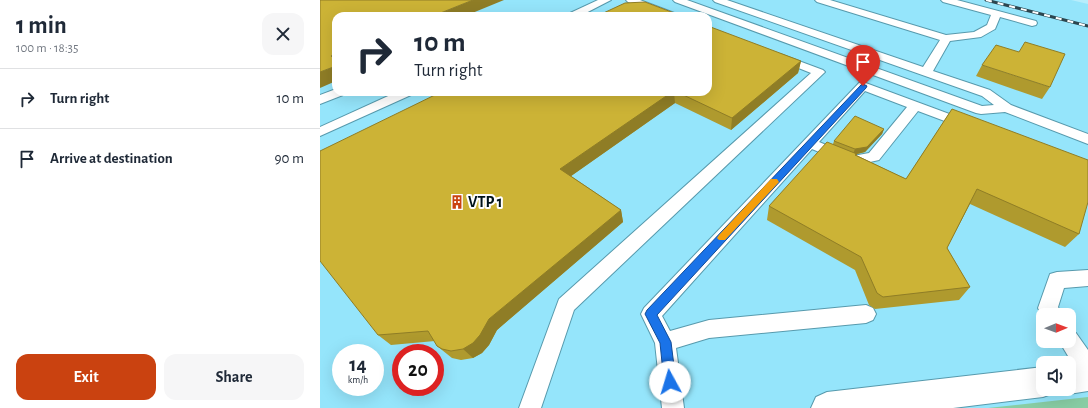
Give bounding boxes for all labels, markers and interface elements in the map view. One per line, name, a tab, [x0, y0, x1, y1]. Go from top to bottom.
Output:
button: close	[262, 13, 304, 55]
text: 1 min	[16, 14, 67, 38]
icon: right	[348, 28, 400, 80]
text: 10 m	[414, 29, 466, 57]
text: 100 m · 18:35	[16, 42, 78, 55]
pin	[846, 45, 880, 86]
icon: arrive	[852, 51, 874, 73]
text: Turn right	[414, 62, 483, 80]
icon: right	[16, 88, 38, 110]
text: Turn right	[50, 91, 109, 106]
text: 10 m	[276, 91, 304, 106]
icon: arrive	[16, 148, 38, 170]
text: Arrive at destination	[50, 151, 173, 166]
text: 90 m	[275, 151, 304, 166]
building icon: VTP 1	[449, 194, 465, 210]
place label: VTP 1	[468, 194, 502, 210]
north arrow	[1036, 308, 1076, 348]
map controls	[1036, 308, 1076, 396]
speed limit sign: 20	[392, 344, 444, 396]
button: Exit	[16, 354, 156, 400]
button: Share	[164, 354, 304, 400]
text: 14	[349, 355, 367, 375]
button: sound	[1036, 356, 1076, 396]
position arrow	[649, 361, 691, 403]
text: km/h	[348, 375, 368, 385]

